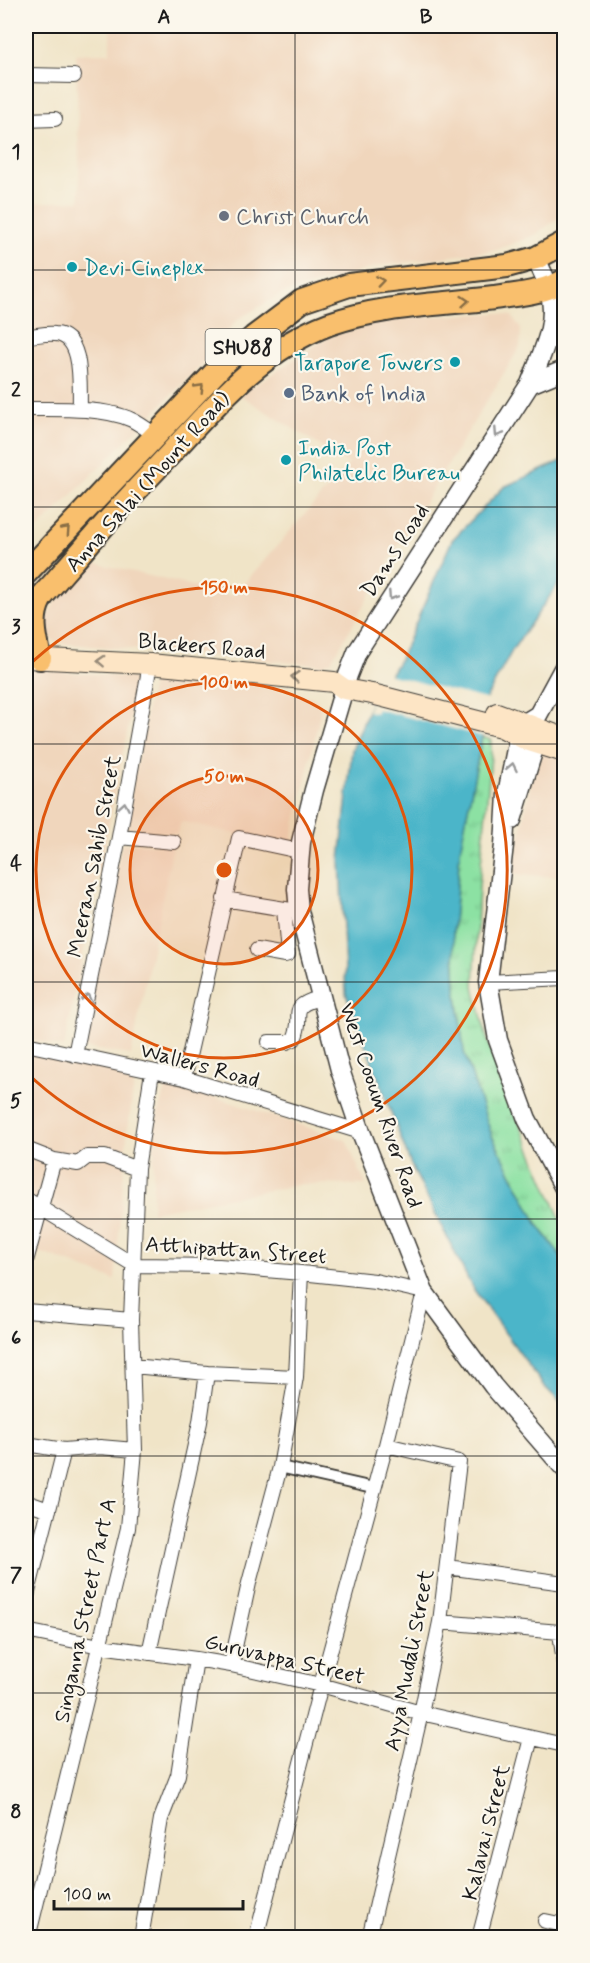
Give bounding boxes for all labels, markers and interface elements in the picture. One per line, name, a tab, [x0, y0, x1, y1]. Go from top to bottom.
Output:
text: A	[157, 4, 171, 31]
text: B	[420, 4, 433, 31]
text: 1	[12, 139, 20, 166]
place label: Christ Church	[236, 204, 369, 232]
marker: Christ Church	[217, 209, 231, 223]
place label: Devi Cineplex	[84, 255, 203, 283]
marker: Devi Cineplex	[65, 260, 79, 274]
one-way arrow	[376, 275, 385, 287]
one-way arrow	[460, 295, 469, 308]
road number: SHU88	[206, 329, 280, 365]
place label: Tarapore Towers	[294, 350, 443, 378]
marker: Tarapore Towers	[448, 355, 462, 369]
text: 2	[11, 377, 21, 404]
place label: Bank of India	[301, 381, 426, 409]
one-way arrow	[192, 385, 203, 396]
street label: Anna Salai (Mount Road)	[60, 386, 237, 579]
marker: Bank of India	[282, 386, 296, 400]
one-way arrow	[494, 427, 506, 437]
place label: India Post Philatelic Bureau	[298, 435, 460, 488]
marker: India Post Philatelic Bureau	[279, 453, 293, 467]
street label: Dams Road	[355, 499, 436, 603]
one-way arrow	[58, 526, 69, 537]
text: 150 m	[200, 576, 248, 600]
one-way arrow	[388, 589, 399, 600]
text: 3	[11, 614, 21, 641]
street label: Blackers Road	[137, 627, 267, 667]
one-way arrow	[97, 655, 106, 668]
text: 100 m	[200, 671, 248, 695]
one-way arrow	[291, 671, 300, 684]
street label: Meeran Sahib Street	[62, 753, 128, 960]
one-way arrow	[505, 762, 518, 772]
text: 50 m	[204, 765, 244, 789]
one-way arrow	[118, 802, 130, 811]
text: 4	[10, 851, 22, 878]
centre of rings	[214, 860, 234, 880]
one-way arrow	[80, 993, 93, 1003]
street label: West Cooum River Road	[332, 999, 428, 1212]
street label: Wallers Road	[137, 1037, 262, 1095]
text: 5	[10, 1088, 22, 1115]
street label: Atthipattan Street	[144, 1231, 327, 1271]
text: 6	[11, 1325, 21, 1352]
street label: Singanna Street Part A	[48, 1495, 126, 1726]
text: 7	[10, 1562, 22, 1589]
street label: Ayya Mudali Street	[379, 1567, 441, 1754]
street label: Guruvappa Street	[202, 1628, 367, 1692]
street label: Kalavai Street	[457, 1761, 517, 1903]
text: 8	[10, 1799, 22, 1826]
scale bar	[54, 1873, 243, 1911]
text: 100 m	[63, 1883, 111, 1907]

